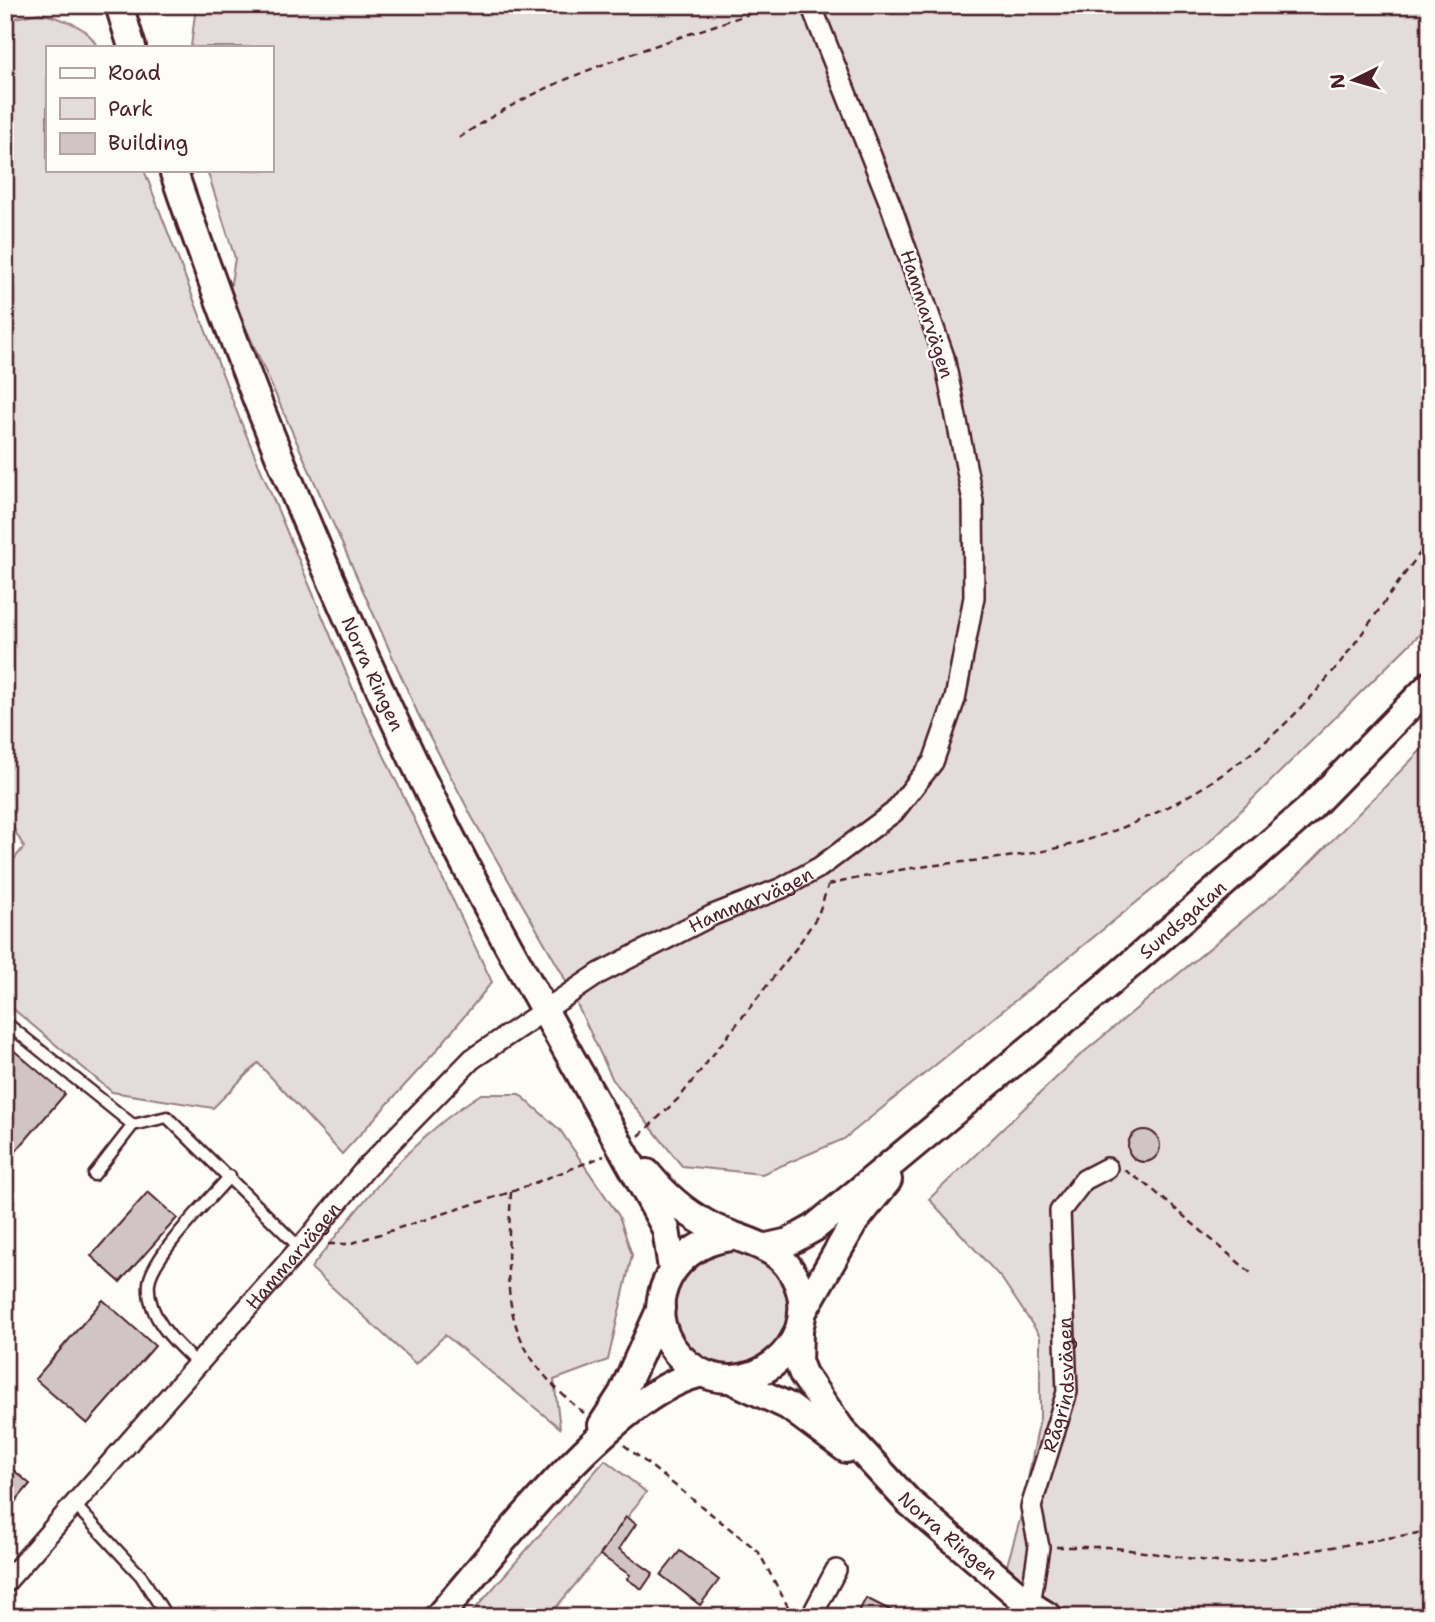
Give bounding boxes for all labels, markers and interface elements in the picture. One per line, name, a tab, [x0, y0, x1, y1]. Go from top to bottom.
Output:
legend	[46, 46, 273, 172]
north arrow	[1320, 46, 1390, 116]
text: Road	[108, 59, 161, 87]
text: N	[1324, 73, 1351, 90]
text: Park	[108, 95, 153, 123]
text: Building	[108, 129, 188, 157]
street label: Hammarvägen	[894, 247, 960, 381]
street label: Norra Ringen	[336, 612, 410, 735]
street label: Hammarvägen	[684, 861, 817, 938]
street label: Sundsgatan	[1134, 874, 1231, 964]
street label: Hammarvägen	[240, 1197, 346, 1314]
street label: Rågrindsvägen	[1036, 1317, 1080, 1455]
street label: Norra Ringen	[893, 1486, 1003, 1585]

